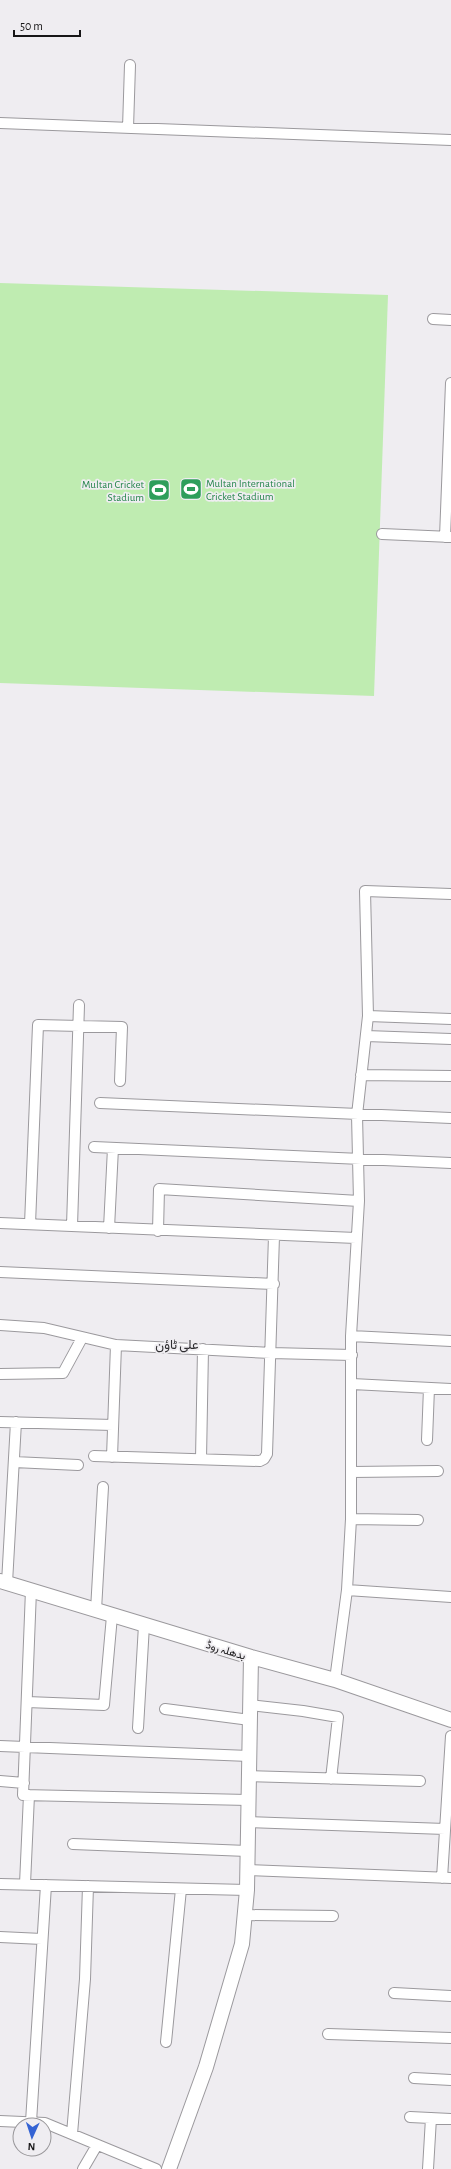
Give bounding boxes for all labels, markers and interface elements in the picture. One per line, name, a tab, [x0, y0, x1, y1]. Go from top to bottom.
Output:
scale bar	[14, 12, 80, 38]
text: 50 m	[20, 20, 43, 32]
sports icon: Multan International Cricket Stadium	[178, 476, 204, 502]
sports icon: Multan Cricket Stadium	[146, 477, 172, 503]
place label: Multan International Cricket Stadium	[206, 478, 295, 502]
place label: Multan Cricket Stadium	[82, 479, 144, 503]
district label: علی ٹاؤن	[155, 1339, 199, 1353]
street label: بدھلہ روڈ	[204, 1639, 247, 1663]
north arrow	[12, 2117, 52, 2157]
text: N	[27, 2141, 36, 2152]

